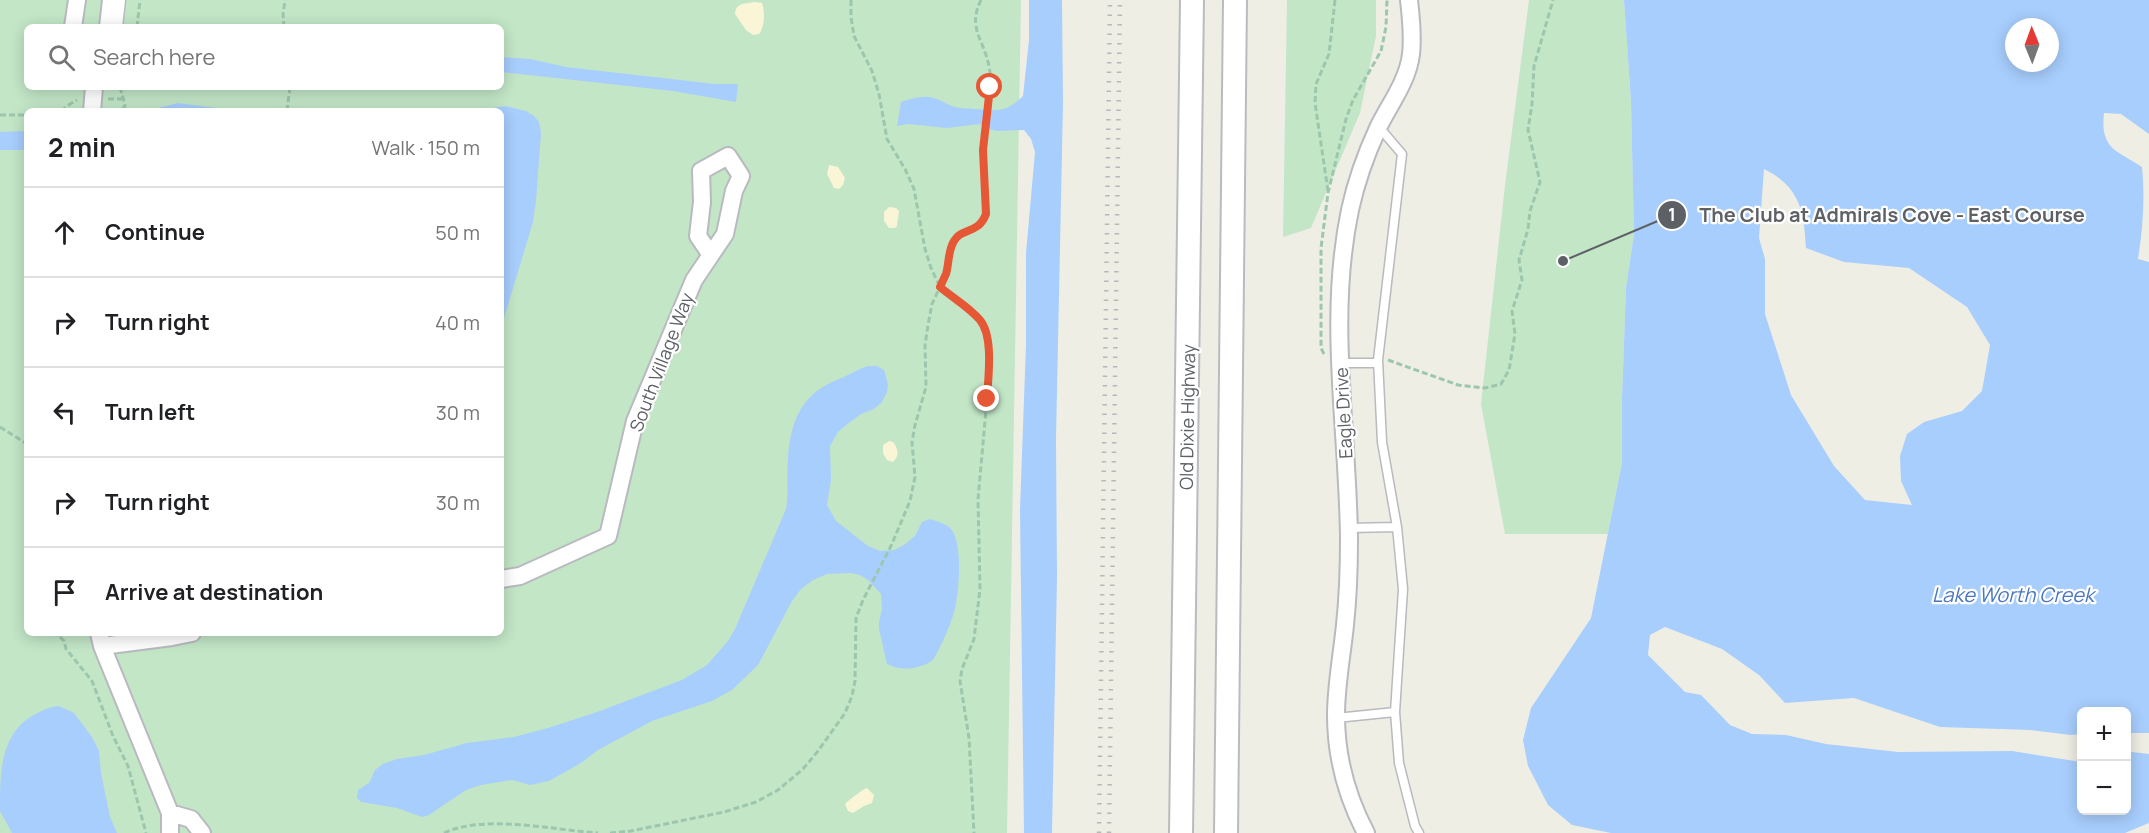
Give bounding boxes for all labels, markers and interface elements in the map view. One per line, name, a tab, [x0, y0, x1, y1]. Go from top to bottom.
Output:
north arrow	[2005, 18, 2059, 72]
search box	[24, 24, 504, 90]
icon: search	[45, 41, 78, 74]
text: Search here	[93, 42, 215, 72]
route start	[976, 73, 1002, 99]
text: 2 min	[48, 129, 116, 165]
text: Walk · 150 m	[371, 134, 480, 161]
callout: The Club at Admirals Cove - East Course	[1657, 196, 2097, 234]
text: The Club at Admirals Cove - East Course	[1699, 201, 2085, 228]
text: 1	[1668, 202, 1676, 226]
icon: ahead	[48, 216, 81, 249]
text: Continue	[105, 217, 205, 247]
text: 50 m	[435, 219, 480, 246]
street label: South Village Way	[623, 289, 699, 435]
icon: right	[48, 306, 81, 339]
text: Turn right	[105, 307, 210, 337]
text: 40 m	[435, 309, 480, 336]
street label: Old Dixie Highway	[1174, 343, 1200, 490]
street label: Eagle Drive	[1329, 367, 1357, 459]
route end	[973, 385, 999, 411]
icon: left	[48, 396, 81, 429]
text: Turn left	[105, 397, 195, 427]
text: 30 m	[436, 399, 480, 426]
icon: right	[48, 486, 81, 519]
text: Turn right	[105, 487, 210, 517]
text: 30 m	[436, 489, 480, 516]
icon: arrive	[48, 576, 81, 609]
text: Arrive at destination	[105, 577, 323, 607]
water label: Lake Worth Creek	[1932, 581, 2097, 608]
map controls	[2077, 707, 2131, 815]
button: +	[2077, 707, 2131, 761]
button: −	[2077, 761, 2131, 815]

